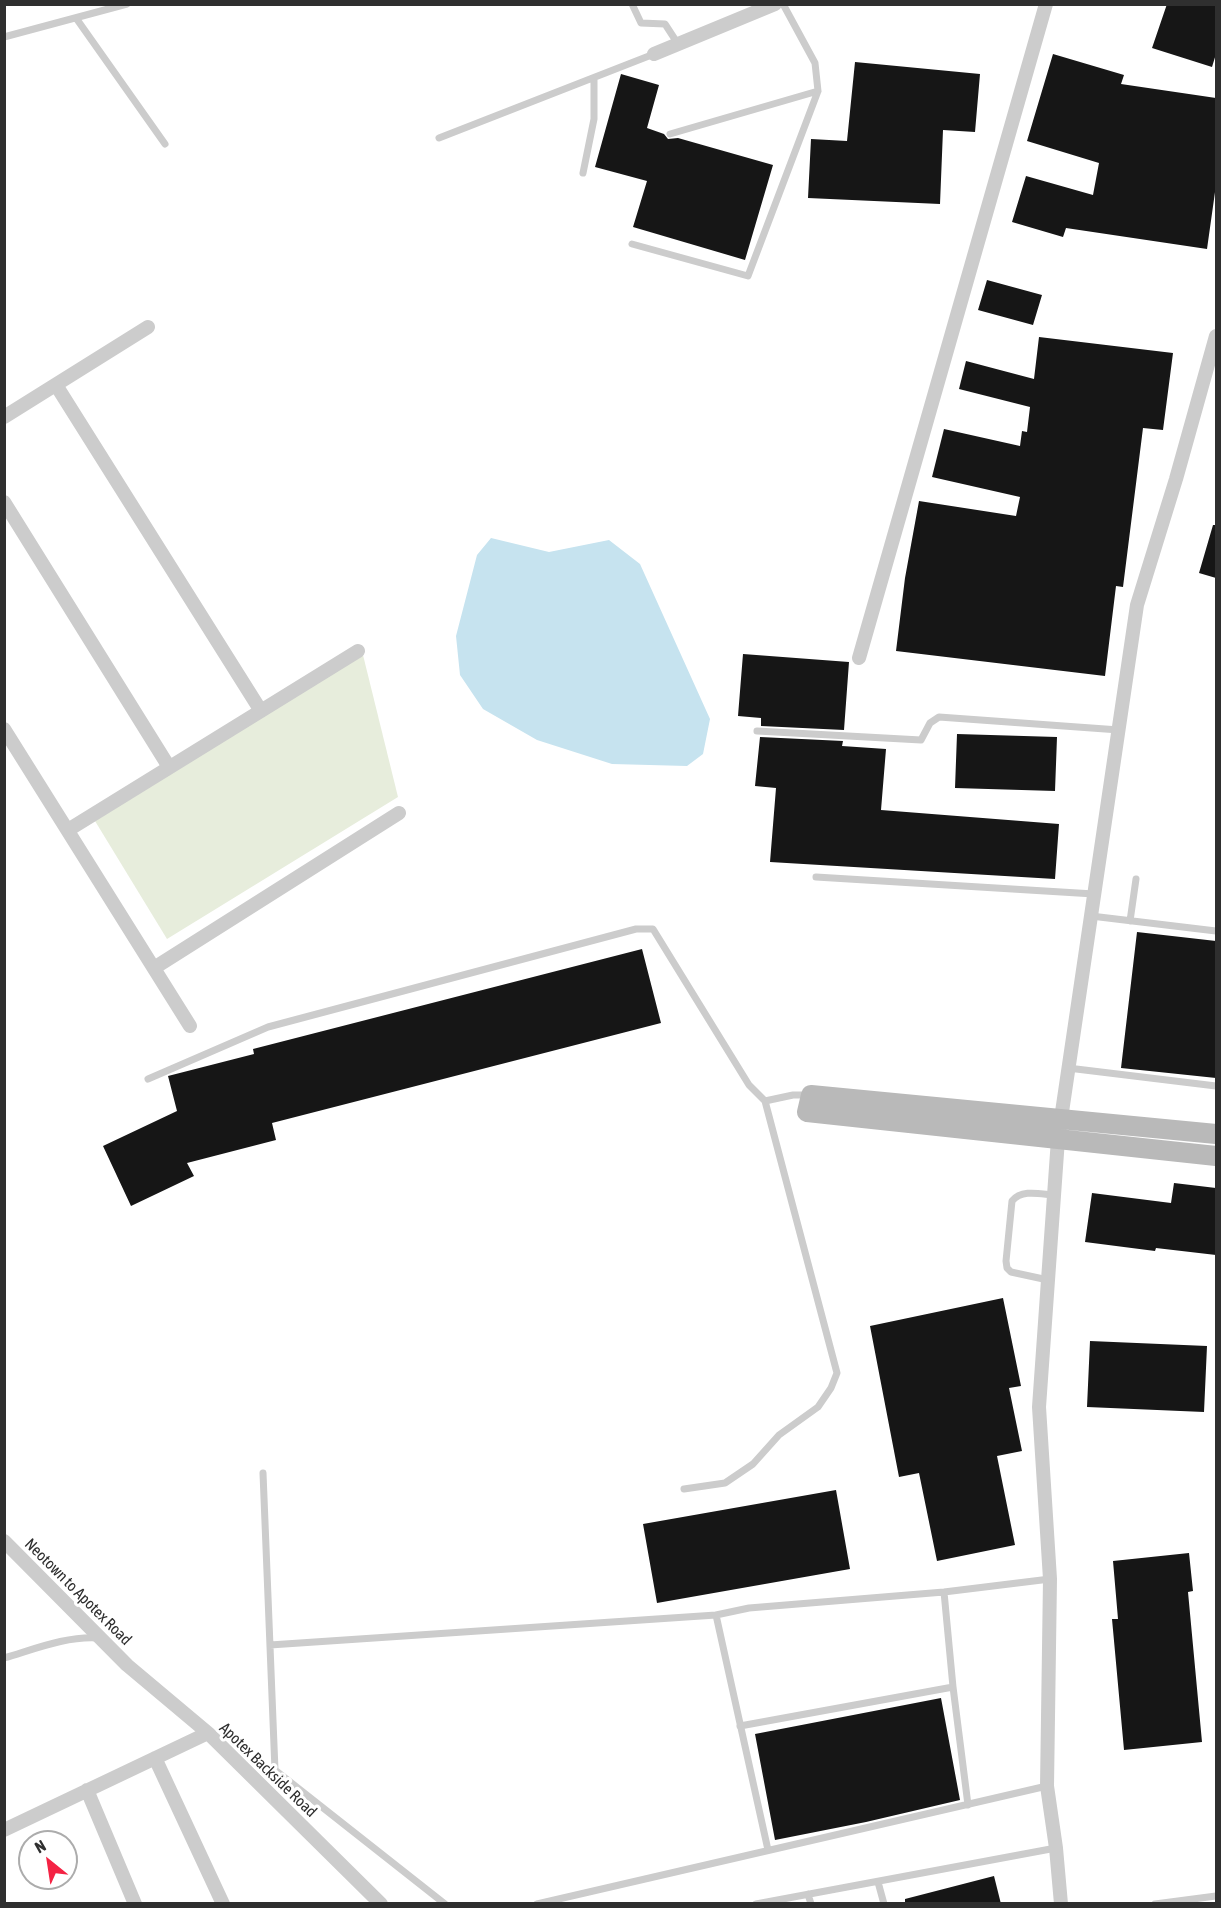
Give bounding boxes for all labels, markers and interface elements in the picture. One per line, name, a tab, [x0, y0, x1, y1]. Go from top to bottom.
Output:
street label: Neotown to Apotex Road	[21, 1535, 135, 1649]
street label: Apotex Backside Road	[215, 1719, 321, 1821]
north arrow	[18, 1830, 78, 1890]
text: N	[31, 1836, 49, 1856]

